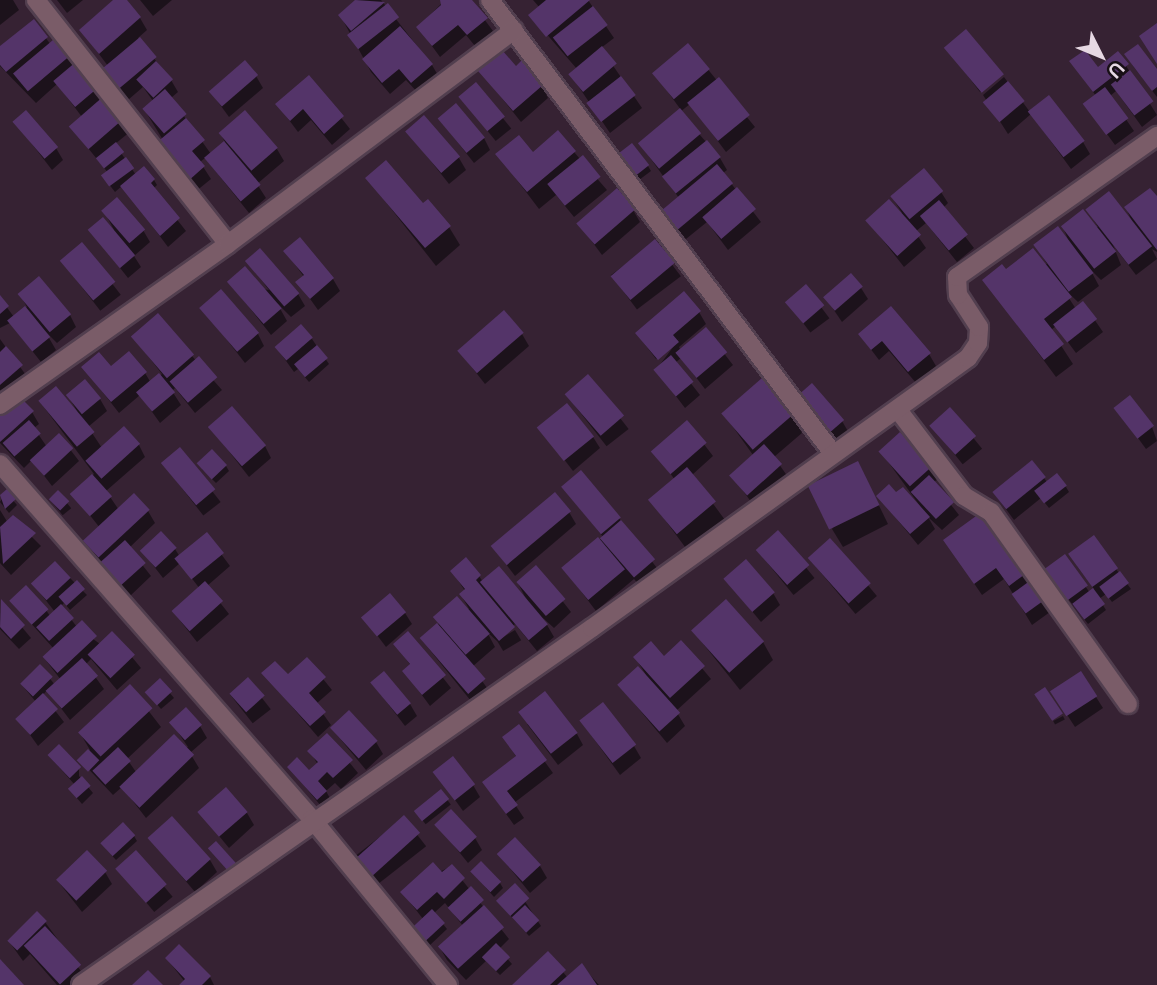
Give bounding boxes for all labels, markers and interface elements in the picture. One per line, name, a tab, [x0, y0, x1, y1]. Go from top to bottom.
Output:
north arrow	[1066, 21, 1136, 91]
text: U	[1103, 58, 1129, 83]

